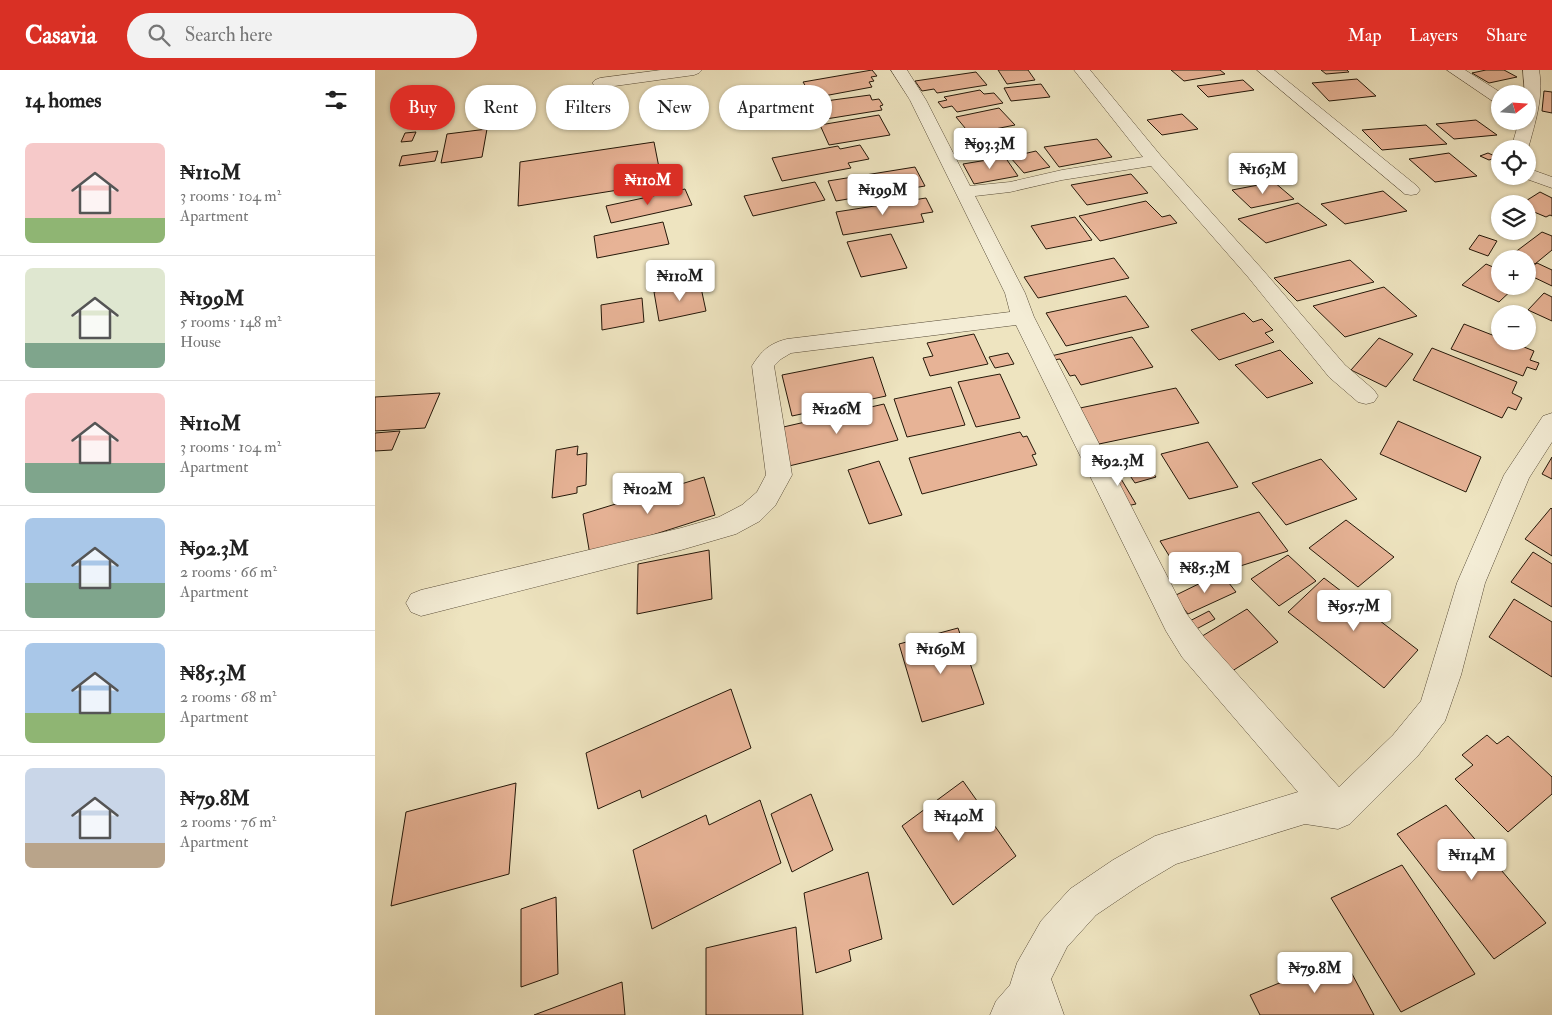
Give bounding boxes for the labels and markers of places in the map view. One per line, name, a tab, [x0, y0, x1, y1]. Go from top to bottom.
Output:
pin: ₦93.3M	[949, 128, 1031, 170]
pin: ₦163M	[1228, 152, 1298, 195]
pin: ₦110M	[613, 164, 683, 206]
pin: ₦199M	[848, 174, 918, 216]
pin: ₦110M	[645, 260, 715, 302]
pin: ₦126M	[802, 392, 872, 435]
pin: ₦92.3M	[1077, 444, 1159, 487]
pin: ₦102M	[613, 472, 683, 515]
pin: ₦85.3M	[1164, 552, 1246, 594]
pin: ₦95.7M	[1313, 590, 1395, 632]
pin: ₦169M	[906, 632, 976, 675]
pin: ₦140M	[924, 800, 994, 842]
pin: ₦114M	[1437, 838, 1507, 881]
pin: ₦79.8M	[1274, 952, 1356, 994]

